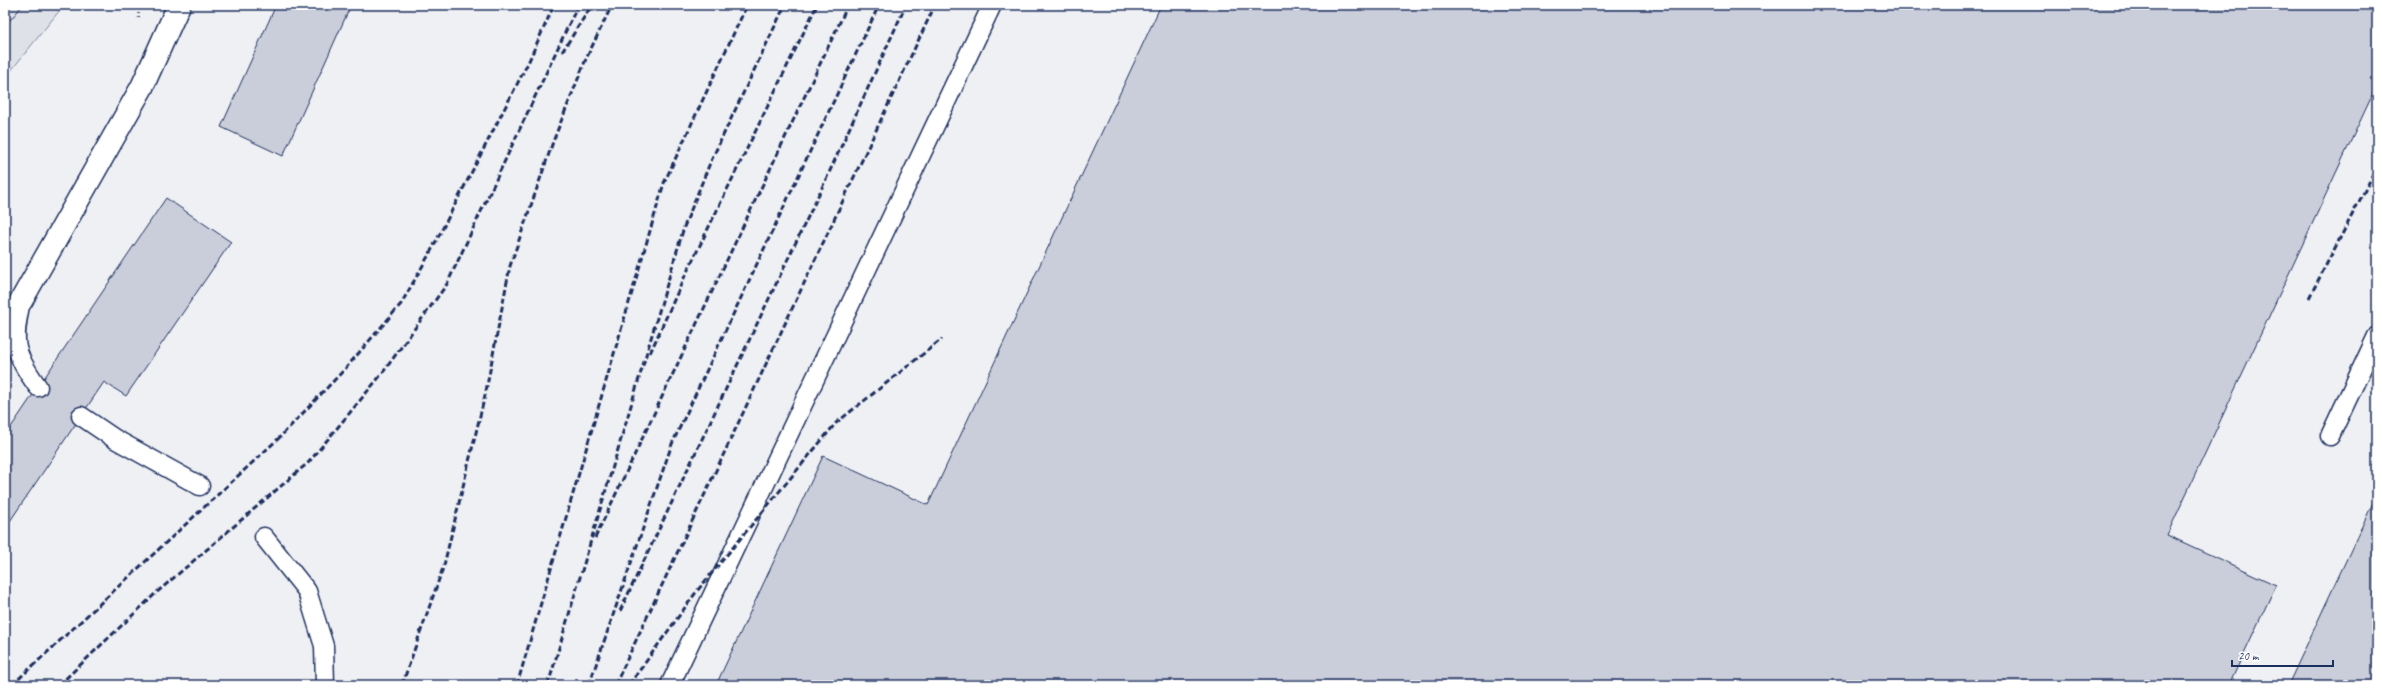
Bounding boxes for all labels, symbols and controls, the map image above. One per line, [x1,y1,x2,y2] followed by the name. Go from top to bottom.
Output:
[2232,642,2333,668] scale bar
[2238,648,2260,664] text: 20 m

